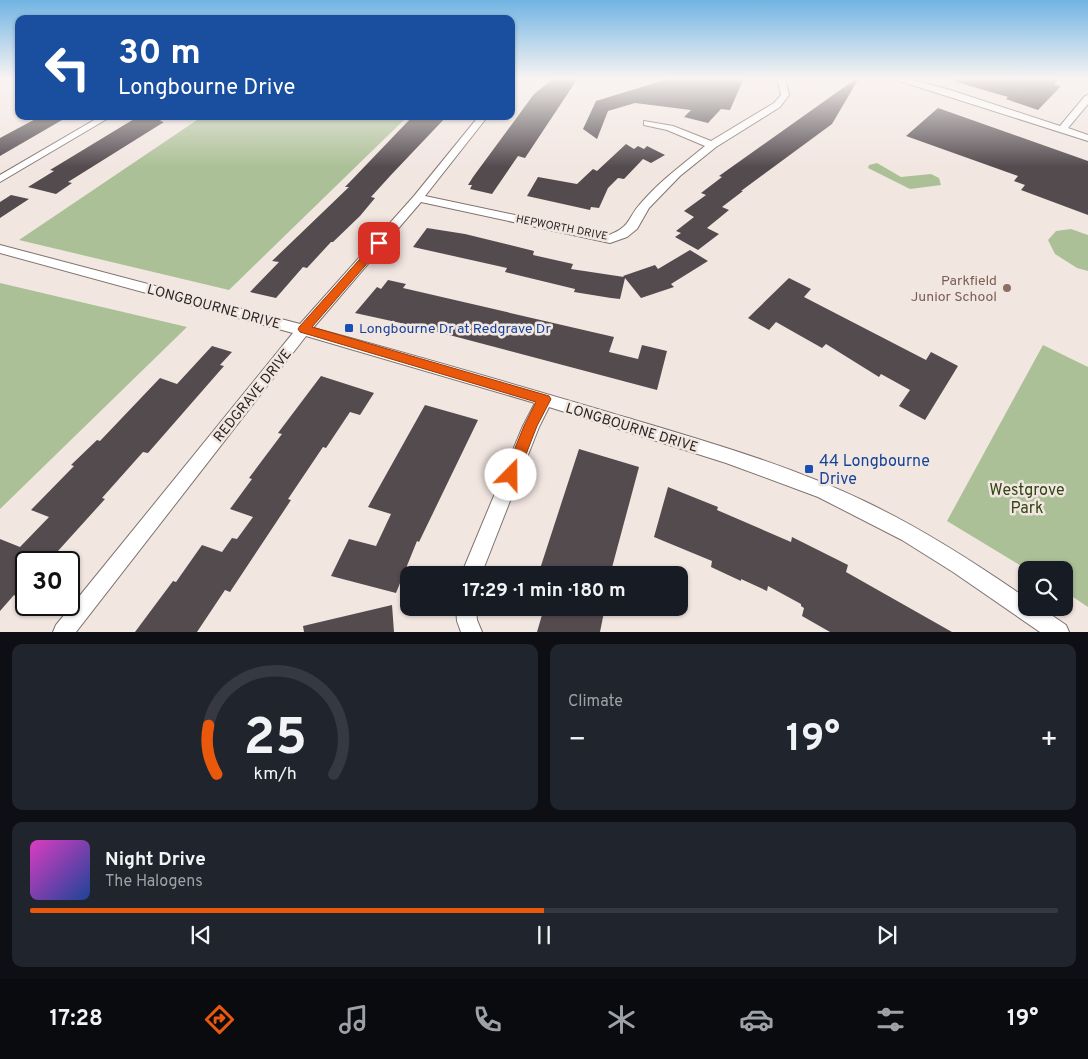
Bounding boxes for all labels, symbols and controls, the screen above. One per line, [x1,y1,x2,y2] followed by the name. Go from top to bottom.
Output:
[118,32,201,76] text: 30 m
[35,35,100,100] icon: left
[118,75,295,102] text: Longbourne Drive
[515,212,609,244] street label: HEPWORTH DRIVE
[358,222,400,264] pin
[365,229,393,257] icon: arrive
[911,273,997,306] place label: Parkfield Junior School
[145,281,282,333] street label: LONGBOURNE DRIVE
[1001,282,1013,294] marker: Parkfield Junior School
[359,321,551,338] place label: Longbourne Dr at Redgrave Dr
[343,322,355,334] marker: Longbourne Dr at Redgrave Dr
[211,346,296,446] street label: REDGRAVE DRIVE
[563,400,700,457] street label: LONGBOURNE DRIVE
[484,448,536,500] position arrow
[819,452,930,490] place label: 44 Longbourne Drive
[803,463,815,475] marker: 44 Longbourne Drive
[989,481,1065,519] park label: Westgrove Park
[15,551,80,616] speed limit sign: 30
[1018,561,1073,616] map controls
[1018,561,1073,616] button: search
[462,579,626,603] text: 17:29 · 1 min · 180 m
[568,692,623,712] text: Climate
[243,707,307,773] text: 25
[786,716,840,765] text: 19°
[568,723,586,759] text: −
[1040,723,1058,759] text: +
[253,763,297,786] text: km/h
[105,848,206,872] text: Night Drive
[105,872,203,892] text: The Halogens
[187,921,215,949] icon: previous
[530,921,558,949] icon: pause
[873,921,901,949] icon: next
[202,1002,237,1037] icon: directions
[336,1002,371,1037] icon: music
[470,1002,505,1037] icon: phone
[604,1002,639,1037] icon: climate
[739,1002,774,1037] icon: car
[873,1002,908,1037] icon: filters
[50,1006,103,1033] text: 17:28
[1007,1006,1038,1033] text: 19°

